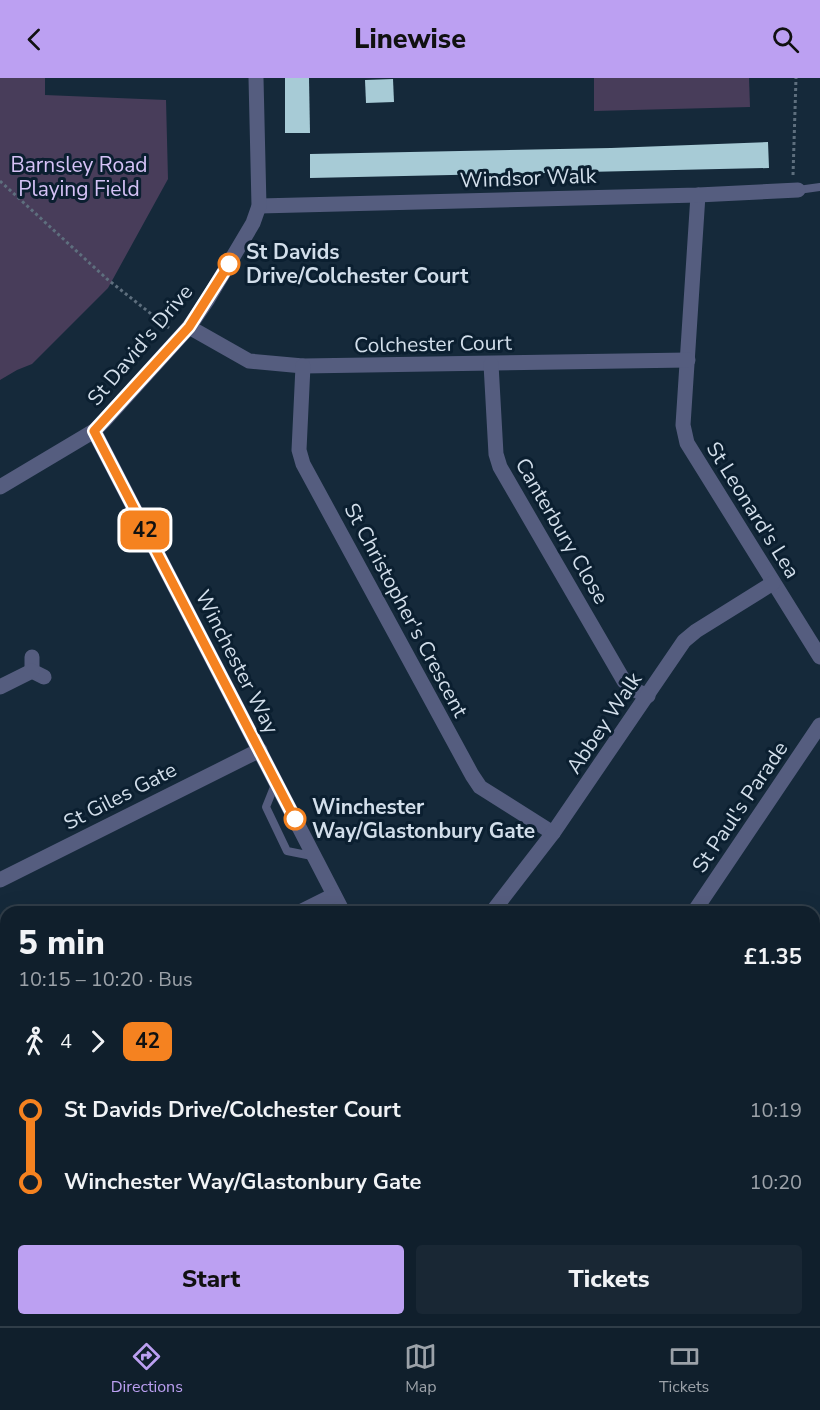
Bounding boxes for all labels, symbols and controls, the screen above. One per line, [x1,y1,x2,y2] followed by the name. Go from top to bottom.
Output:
[354,21,466,58] text: Linewise
[18,23,51,56] icon: back
[769,23,802,56] icon: search
[10,151,148,203] park label: Barnsley Road Playing Field
[459,162,597,194] street label: Windsor Walk
[246,238,469,290] place label: St Davids Drive/Colchester Court
[218,253,240,275] marker: St Davids Drive/Colchester Court
[81,279,199,411] street label: St David's Drive
[354,329,513,359] street label: Colchester Court
[700,436,806,584] street label: St Leonard's Lea
[509,453,615,609] street label: Canterbury Close
[338,498,475,723] street label: St Christopher's Crescent
[118,510,172,550] line badge: 42
[132,516,158,544] text: 42
[189,585,285,739] street label: Winchester Way
[560,666,649,779] street label: Abbey Walk
[686,736,794,878] street label: St Paul's Parade
[59,756,181,836] street label: St Giles Gate
[312,793,535,845] place label: Winchester Way/Glastonbury Gate
[284,808,306,830] marker: Winchester Way/Glastonbury Gate
[18,921,105,966] text: 5 min
[744,942,802,972] text: £1.35
[18,966,193,993] text: 10:15 – 10:20 · Bus
[18,1025,51,1058] icon: walk
[81,1025,114,1058] icon: forward
[135,1027,160,1055] text: 42
[60,1028,72,1055] text: 4
[64,1095,401,1125] text: St Davids Drive/Colchester Court
[749,1097,802,1124] text: 10:19
[64,1167,421,1197] text: Winchester Way/Glastonbury Gate
[749,1169,802,1196] text: 10:20
[18,1245,404,1314] button: Start
[416,1245,802,1314] button: Tickets
[111,1340,183,1398] tab: Directions
[404,1340,437,1398] tab: Map
[659,1340,709,1398] tab: Tickets

